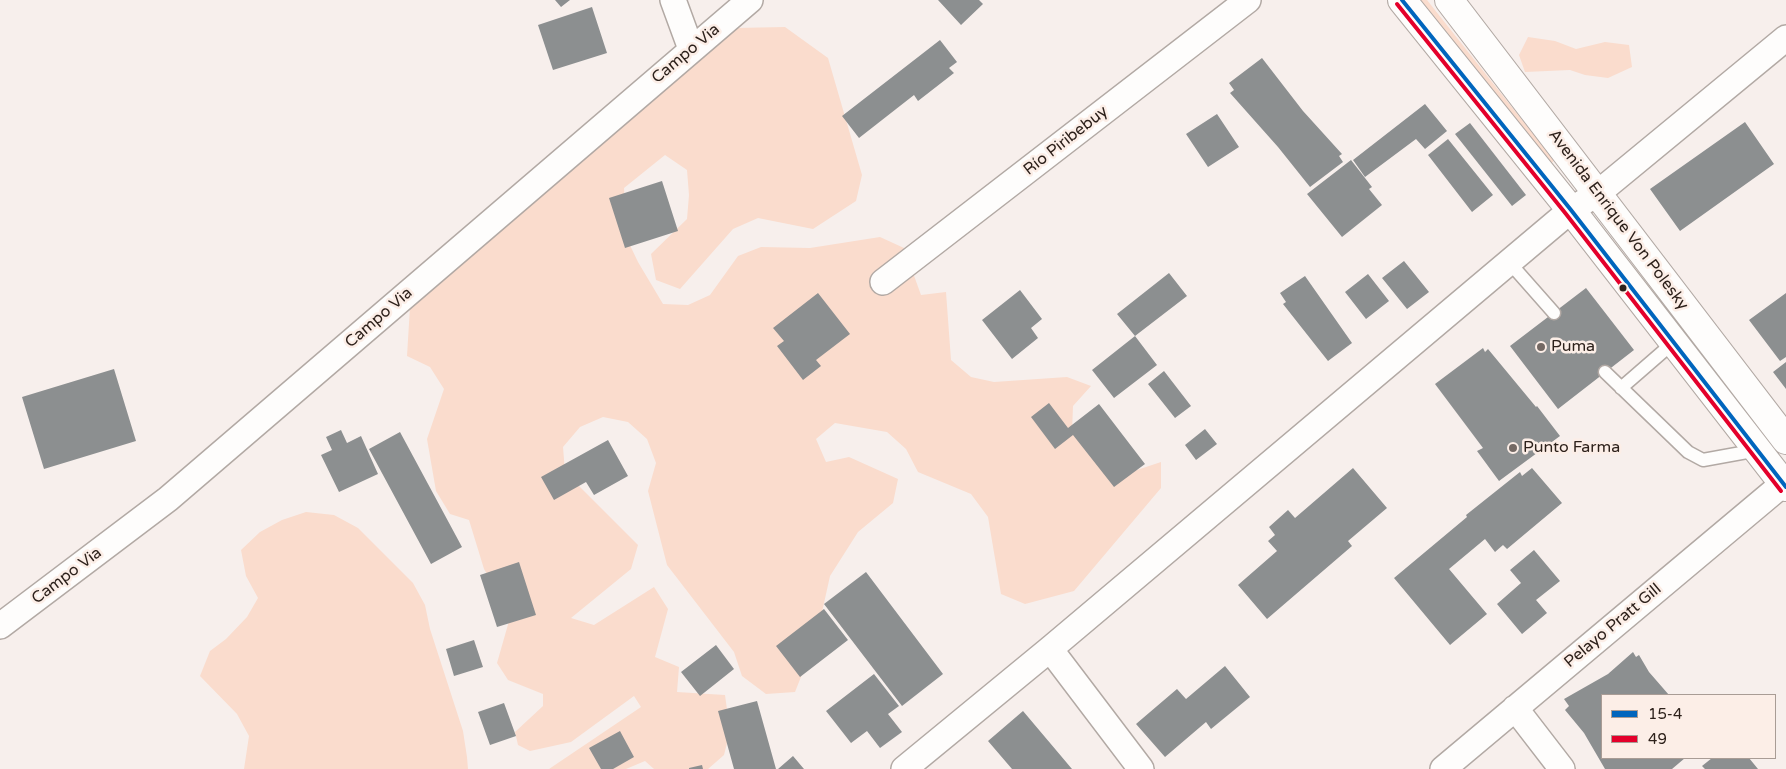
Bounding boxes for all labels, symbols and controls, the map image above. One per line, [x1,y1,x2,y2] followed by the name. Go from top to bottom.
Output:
[648,20,724,88] street label: Campo Via
[1020,102,1112,180] street label: Río Piribebuy
[1544,126,1692,314] street label: Avenida Enrique Von Polesky
[1618,283,1628,293] unlabelled marker
[341,284,417,352] street label: Campo Via
[1551,337,1595,357] place label: Puma
[1535,341,1547,353] marker: Puma
[1523,438,1620,458] place label: Punto Farma
[1507,442,1519,454] marker: Punto Farma
[28,543,106,609] street label: Campo Via
[1561,580,1665,672] street label: Pelayo Pratt Gill
[1601,694,1776,759] legend
[1648,705,1683,723] text: 15-4
[1648,730,1667,748] text: 49

